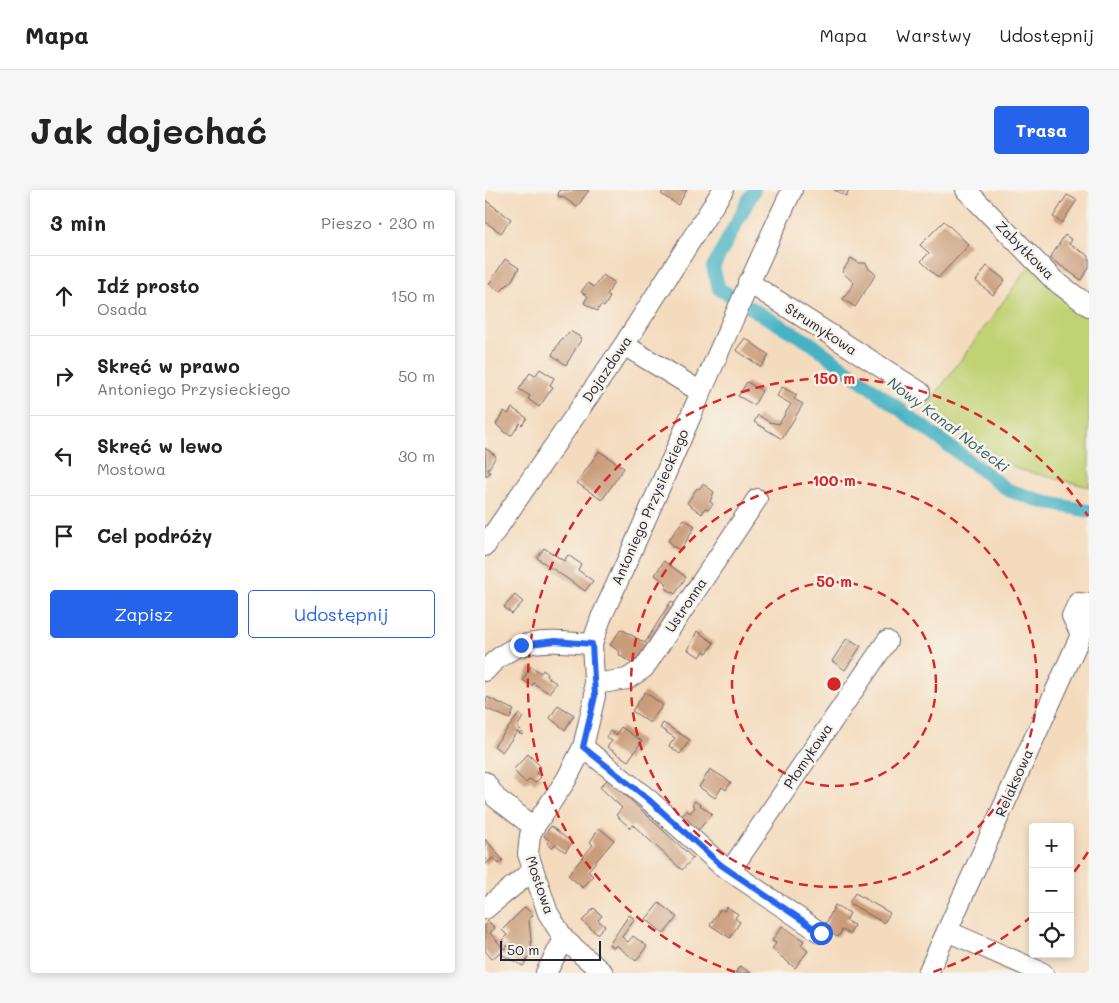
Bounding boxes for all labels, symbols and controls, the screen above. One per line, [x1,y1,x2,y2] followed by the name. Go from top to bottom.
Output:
[25,19,89,50] text: Mapa
[819,23,867,47] text: Mapa
[895,23,971,47] text: Warstwy
[999,23,1094,47] text: Udostępnij
[994,106,1089,154] button: Trasa
[30,107,267,153] text: Jak dojechać
[50,209,106,236] text: 3 min
[321,212,435,233] text: Pieszo · 230 m
[992,216,1059,283] street label: Zabytkowa
[97,273,199,298] text: Idź prosto
[50,282,78,310] icon: ahead
[391,285,435,306] text: 150 m
[97,298,148,319] text: Osada
[781,298,861,359] street label: Strumykowa
[577,332,636,405] street label: Dojazdowa
[97,353,240,378] text: Skręć w prawo
[50,362,78,390] icon: right
[398,365,435,386] text: 50 m
[813,368,855,388] text: 150 m
[884,372,1014,477] water label: Nowy Kanał Notecki
[97,378,290,399] text: Antoniego Przysieckiego
[606,426,693,588] street label: Antoniego Przysieckiego
[97,433,223,458] text: Skręć w lewo
[50,442,78,470] icon: left
[398,445,435,466] text: 30 m
[97,458,166,479] text: Mostowa
[812,470,856,490] text: 100 m
[50,522,78,550] icon: arrive
[97,523,212,548] text: Cel podróży
[816,571,852,591] text: 50 m
[660,574,711,636] street label: Ustronna
[50,590,238,638] button: Zapisz
[248,590,435,638] button: Udostępnij
[510,634,533,657] route end
[825,675,843,693] centre of rings
[779,719,836,792] street label: Płomykowa
[990,746,1037,820] street label: Relaksowa
[1029,823,1074,958] map controls
[1029,823,1074,868] button: +
[522,853,559,916] street label: Mostowa
[1029,868,1074,913] button: −
[1029,913,1074,958] button: locate
[810,922,833,945] route start
[500,938,601,961] scale bar
[507,940,539,959] text: 50 m

